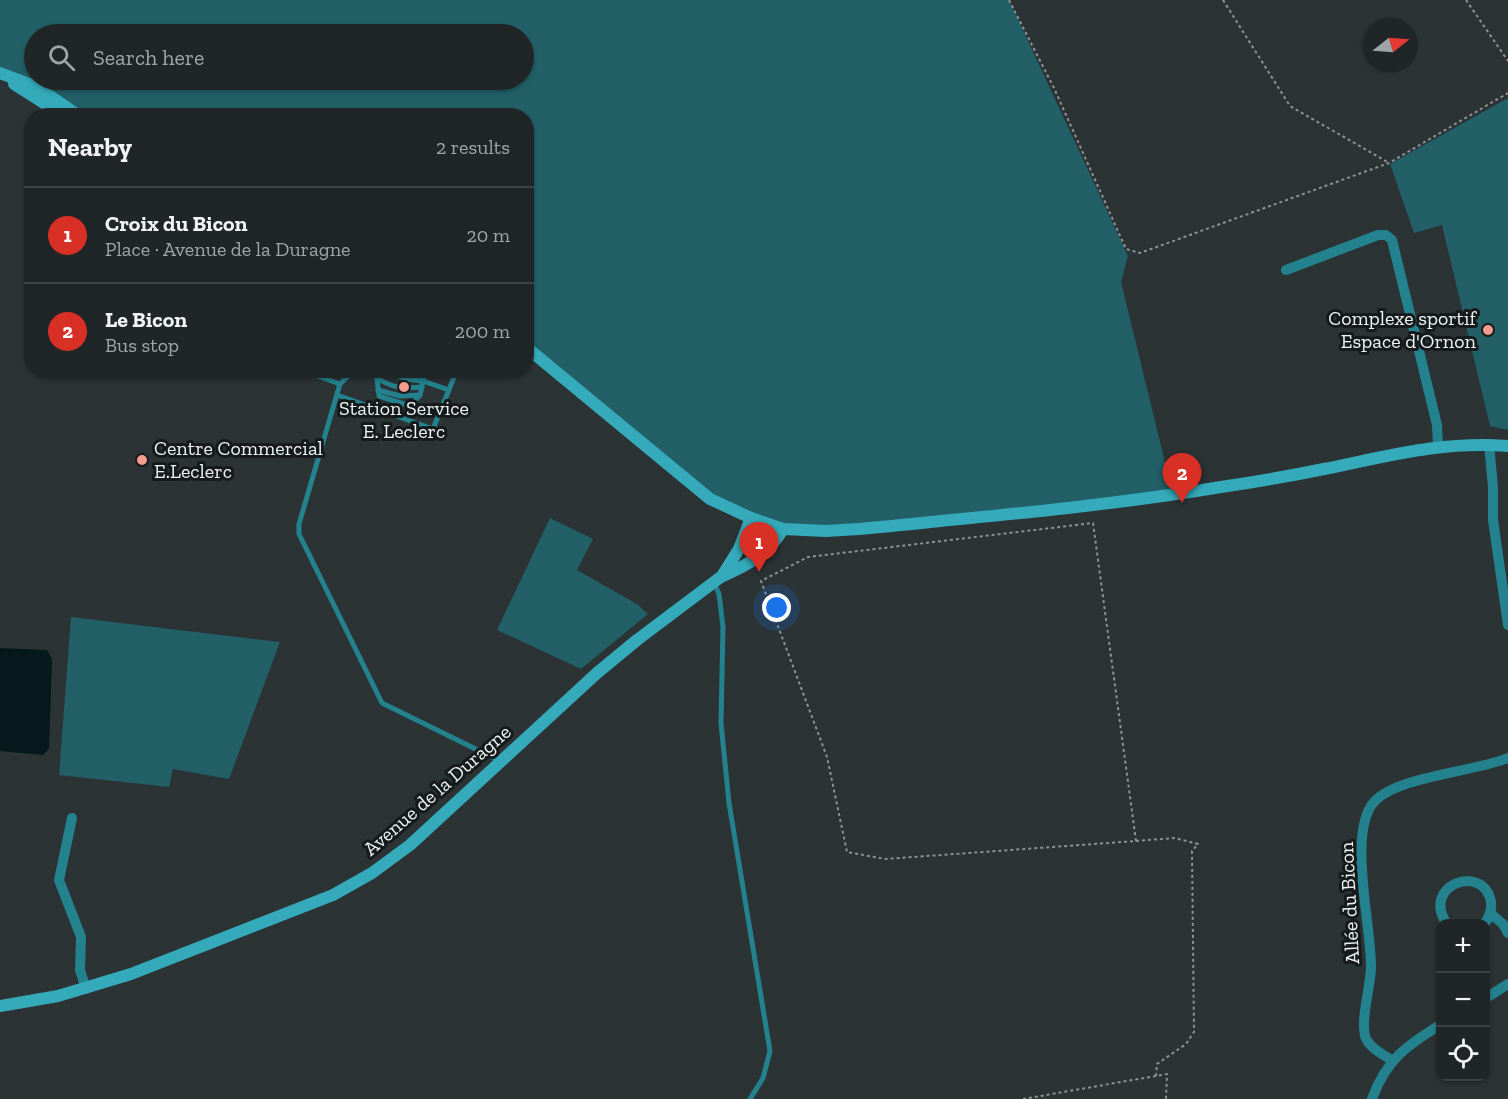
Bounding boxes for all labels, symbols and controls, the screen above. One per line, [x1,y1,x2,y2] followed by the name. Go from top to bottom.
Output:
[1364,18,1418,72] north arrow
[24,24,534,90] search box
[45,41,78,74] icon: search
[93,44,204,71] text: Search here
[48,131,132,163] text: Nearby
[436,135,510,159] text: 2 results
[105,210,248,237] text: Croix du Bicon
[63,223,72,247] text: 1
[466,223,510,247] text: 20 m
[105,237,351,261] text: Place · Avenue de la Duragne
[105,306,187,333] text: Le Bicon
[1328,306,1478,353] place label: Complexe sportif Espace d'Ornon
[62,319,73,343] text: 2
[455,319,510,343] text: 200 m
[1481,323,1495,337] marker: Complexe sportif Espace d'Ornon
[105,333,179,357] text: Bus stop
[397,380,411,394] marker: Station Service E. Leclerc
[339,396,469,443] place label: Station Service E. Leclerc
[154,436,323,483] place label: Centre Commercial E.Leclerc
[135,453,149,467] marker: Centre Commercial E.Leclerc
[1162,454,1202,503] pin: 2
[740,522,778,572] pin: 1
[762,593,791,622] your location
[358,719,516,861] street label: Avenue de la Duragne
[1334,841,1364,965] street label: Allée du Bicon
[1436,919,1490,1081] map controls
[1436,919,1490,973] button: +
[1436,973,1490,1027] button: −
[1436,1027,1490,1081] button: locate

